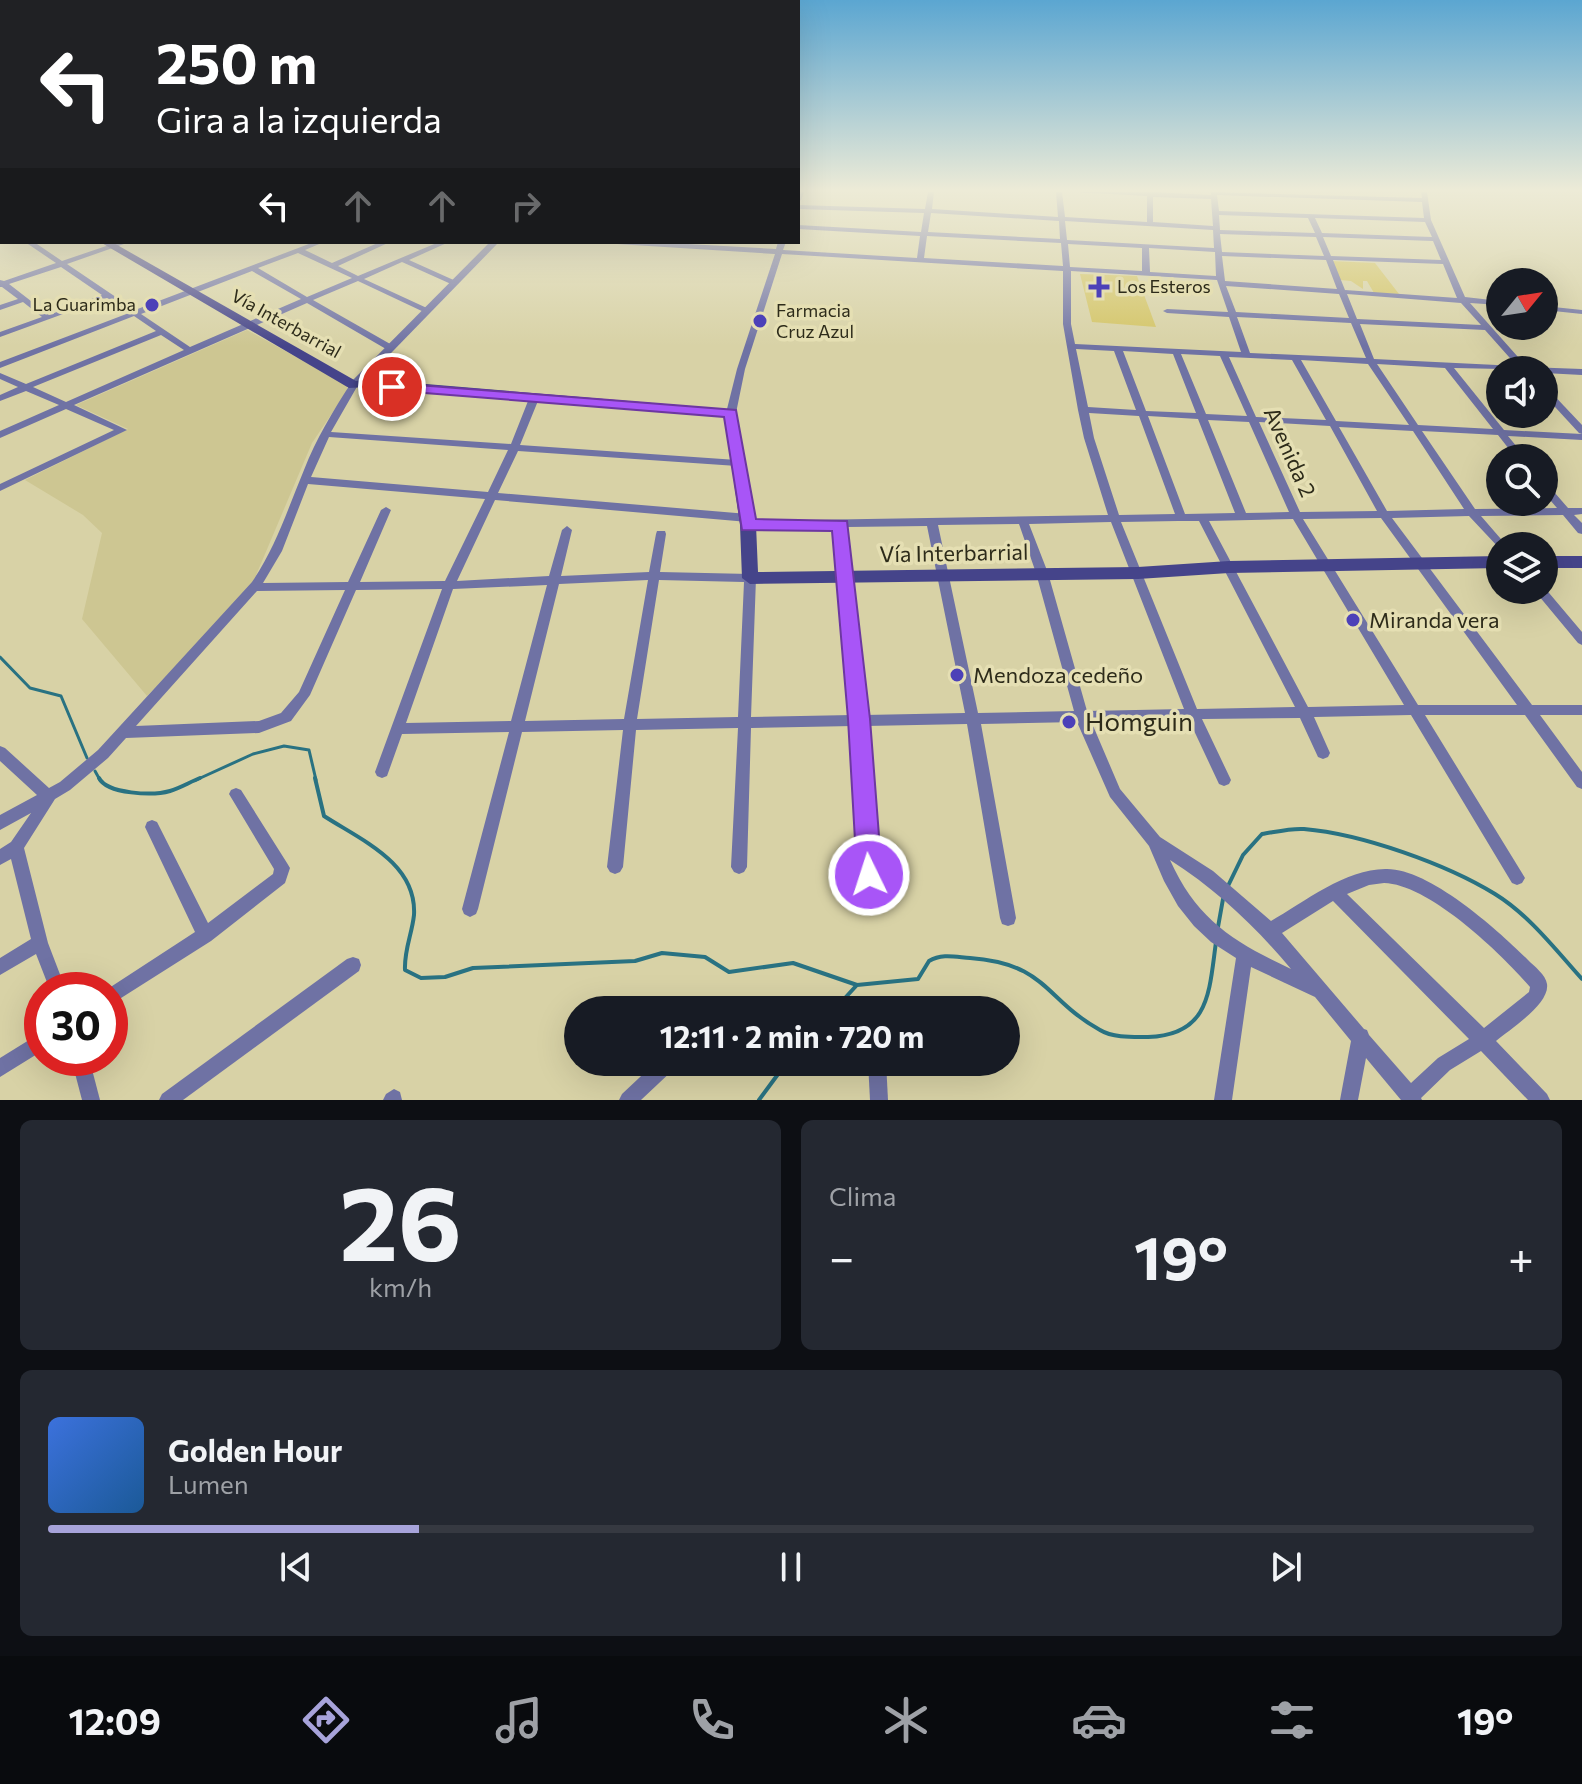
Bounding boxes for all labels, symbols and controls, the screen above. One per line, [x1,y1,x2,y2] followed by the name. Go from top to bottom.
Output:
[156,27,317,96] text: 250 m
[24,32,128,136] icon: left
[156,96,442,140] text: Gira a la izquierda
[252,184,296,228] icon: left
[336,184,380,228] icon: ahead
[420,184,464,228] icon: ahead
[504,184,548,228] icon: right
[1486,268,1558,340] north arrow
[1486,268,1558,604] map controls
[1117,275,1211,297] place label: Los Esteros
[1088,276,1110,298] marker: Los Esteros
[228,284,345,362] street label: Vía Interbarrial
[33,293,136,315] place label: La Guarimba
[143,296,161,314] marker: La Guarimba
[776,299,854,342] place label: Farmacia Cruz Azul
[751,312,769,330] marker: Farmacia Cruz Azul
[358,353,426,421] pin
[1486,356,1558,428] button: sound
[370,365,414,409] icon: arrive
[1259,403,1322,501] street label: Avenida 2
[1486,444,1558,516] button: search
[1486,532,1558,604] button: layers
[879,538,1029,567] street label: Vía Interbarrial
[1369,606,1499,633] place label: Miranda vera
[1344,611,1362,629] marker: Miranda vera
[973,661,1143,688] place label: Mendoza cedeño
[948,666,966,684] marker: Mendoza cedeño
[1085,705,1193,736] place label: Homguin
[1060,713,1078,731] marker: Homguin
[827,833,911,917] position arrow
[24,972,128,1076] speed limit sign: 30
[660,1017,924,1054] text: 12:11 · 2 min · 720 m
[339,1155,462,1282] text: 26
[829,1180,896,1211] text: Clima
[1134,1219,1228,1292] text: 19°
[829,1229,854,1283] text: −
[1508,1229,1534,1283] text: +
[369,1271,432,1302] text: km/h
[168,1431,342,1468] text: Golden Hour
[168,1468,249,1499] text: Lumen
[274,1545,318,1589] icon: previous
[769,1545,813,1589] icon: pause
[1264,1545,1308,1589] icon: next
[298,1692,354,1748] icon: directions
[491,1692,547,1748] icon: music
[684,1692,740,1748] icon: phone
[878,1692,934,1748] icon: climate
[1071,1692,1127,1748] icon: car
[1264,1692,1320,1748] icon: filters
[69,1698,161,1742] text: 12:09
[1457,1698,1513,1742] text: 19°

